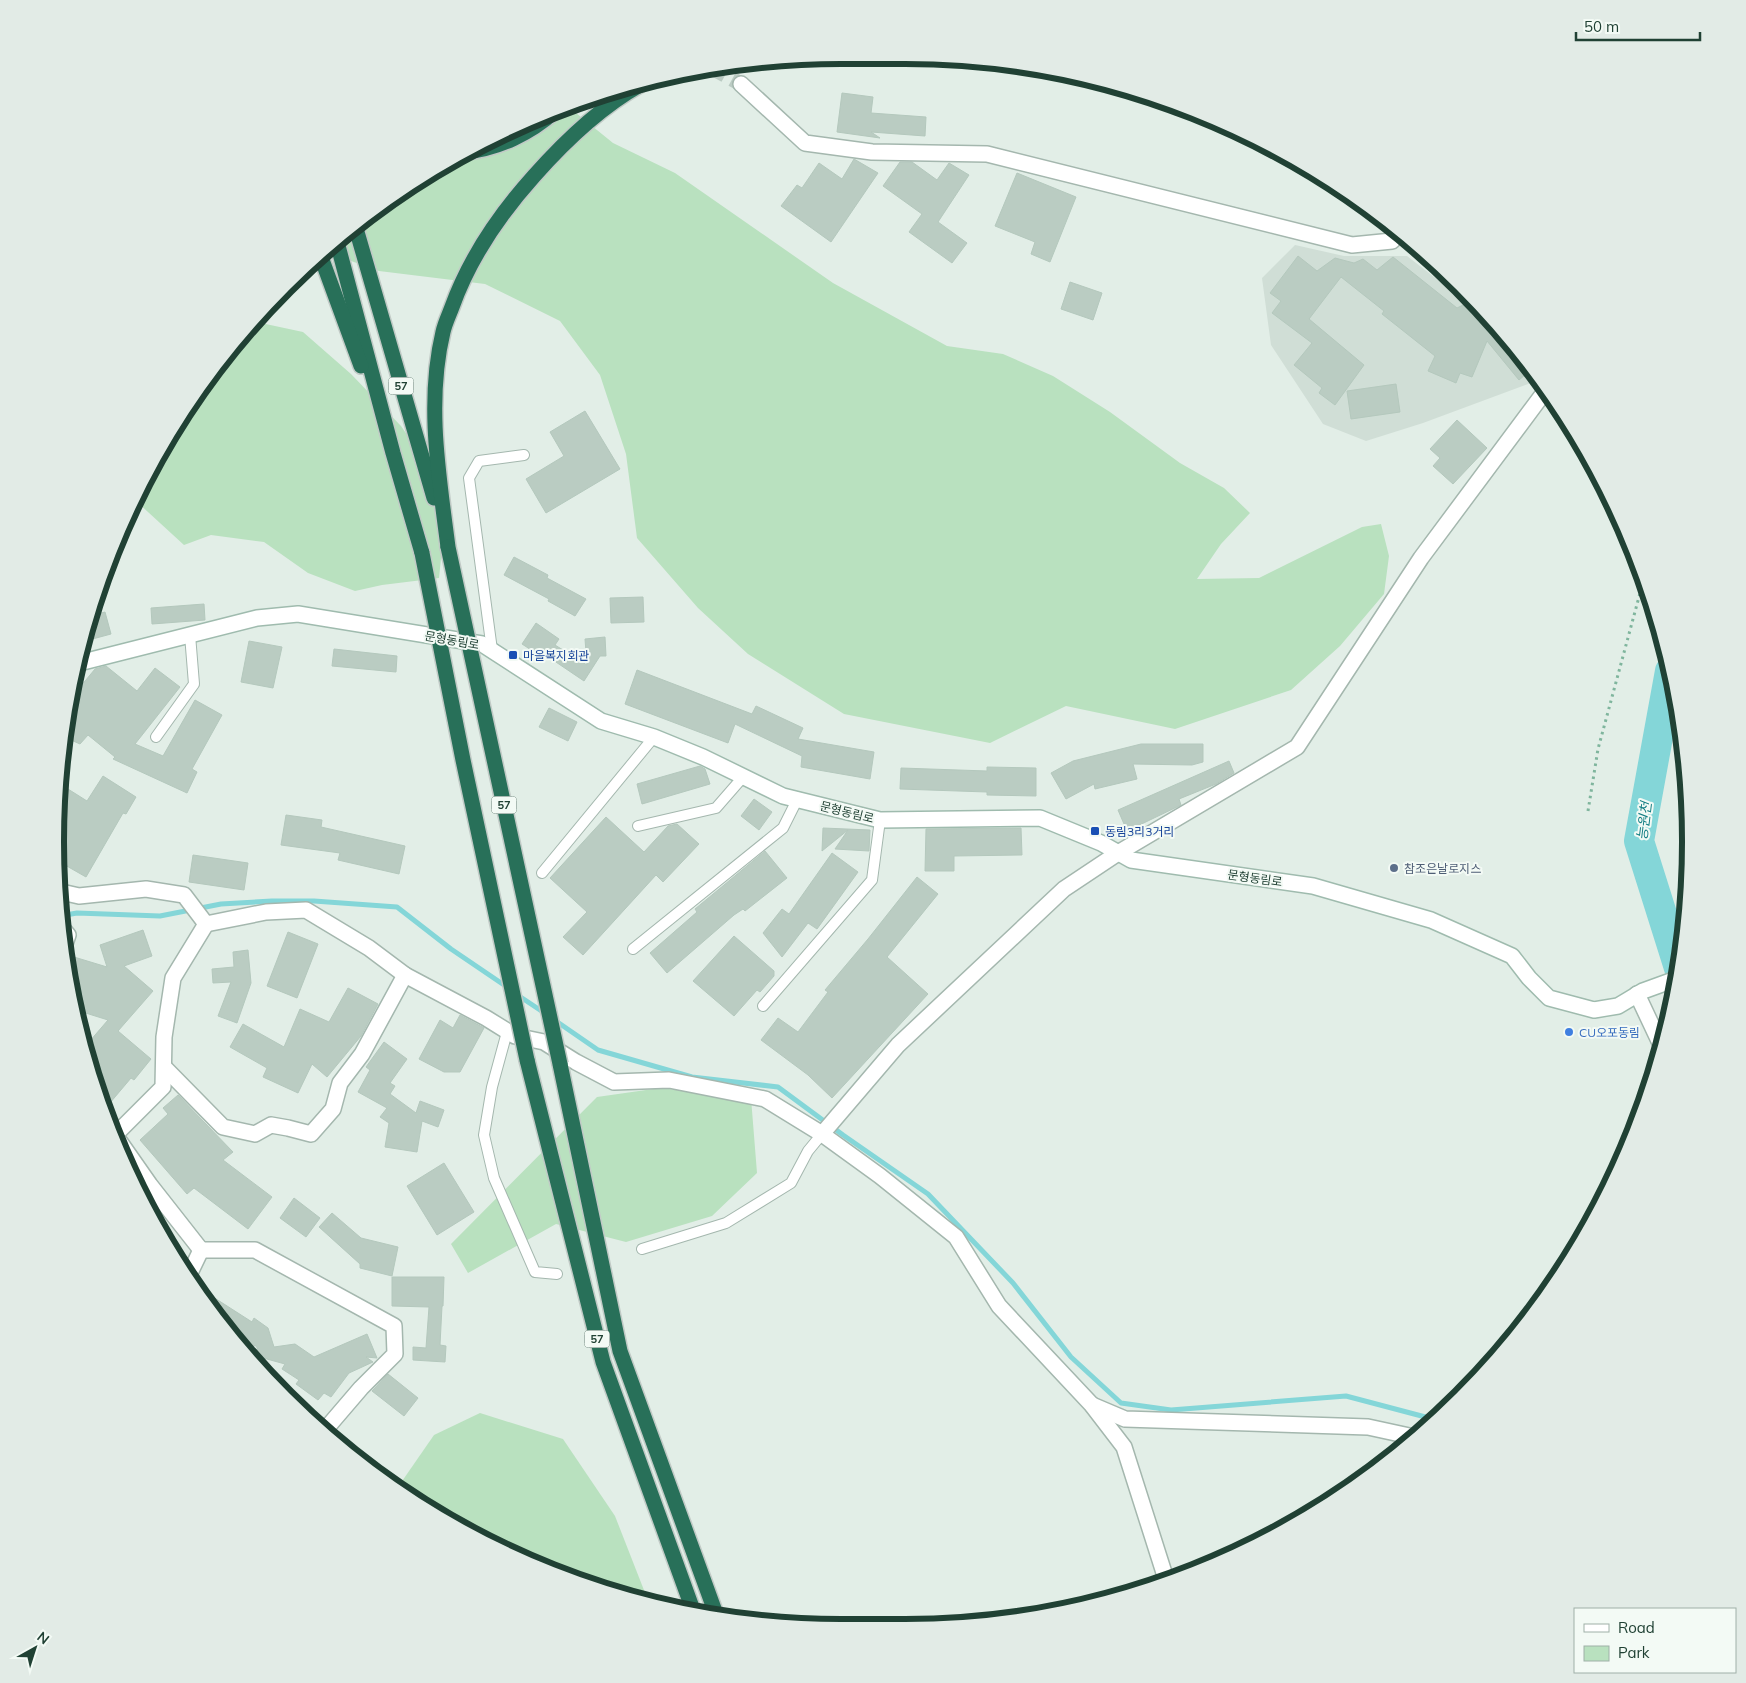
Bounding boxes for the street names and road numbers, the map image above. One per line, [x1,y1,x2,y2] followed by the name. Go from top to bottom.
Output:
[388,378,414,394] road number: 57
[424,628,480,652] street label: 문형동림로
[492,796,516,814] road number: 57
[818,798,876,826] street label: 문형동림로
[1227,867,1283,889] street label: 문형동림로
[584,1330,610,1348] road number: 57

